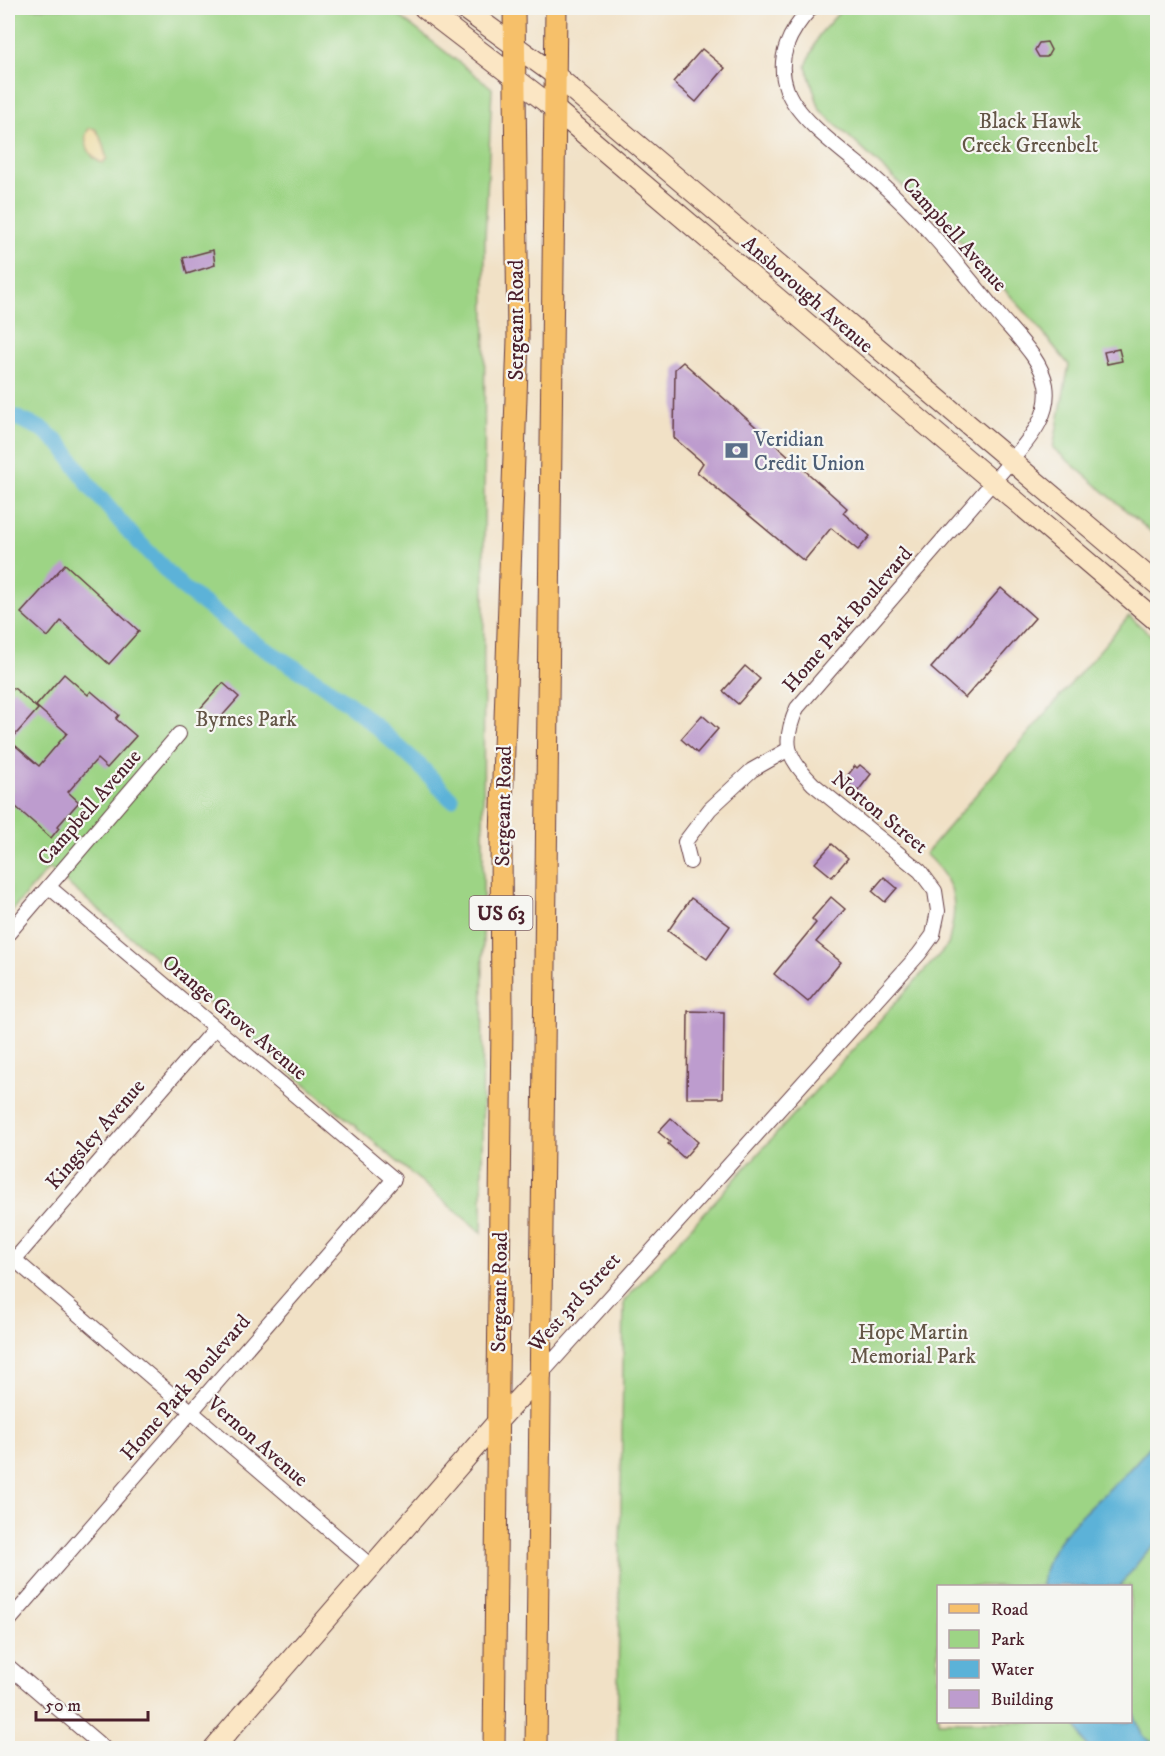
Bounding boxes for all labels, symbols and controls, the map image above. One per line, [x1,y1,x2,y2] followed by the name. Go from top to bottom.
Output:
[962,109,1098,159] park label: Black Hawk Creek Greenbelt
[896,172,1013,298] street label: Campbell Avenue
[736,231,879,359] street label: Ansborough Avenue
[504,259,530,380] street label: Sergeant Road
[753,427,865,477] place label: Veridian Credit Union
[723,438,749,464] bank icon: Veridian Credit Union
[777,541,919,698] street label: Home Park Boulevard
[195,707,297,733] park label: Byrnes Park
[32,744,147,871] street label: Campbell Avenue
[490,745,518,867] street label: Sergeant Road
[826,766,933,860] street label: Norton Street
[470,896,532,930] road number: US 63
[156,949,313,1086] street label: Orange Grove Avenue
[41,1074,151,1195] street label: Kingsley Avenue
[486,1231,514,1353] street label: Sergeant Road
[522,1247,627,1359] street label: West 3rd Street
[115,1309,257,1466] street label: Home Park Boulevard
[850,1320,976,1370] park label: Hope Martin Memorial Park
[201,1390,314,1493] street label: Vernon Avenue
[937,1585,1132,1723] legend
[991,1599,1028,1621] text: Road
[991,1629,1025,1651] text: Park
[990,1659,1034,1681] text: Water
[36,1684,148,1722] scale bar
[991,1689,1053,1711] text: Building
[45,1695,81,1717] text: 50 m

